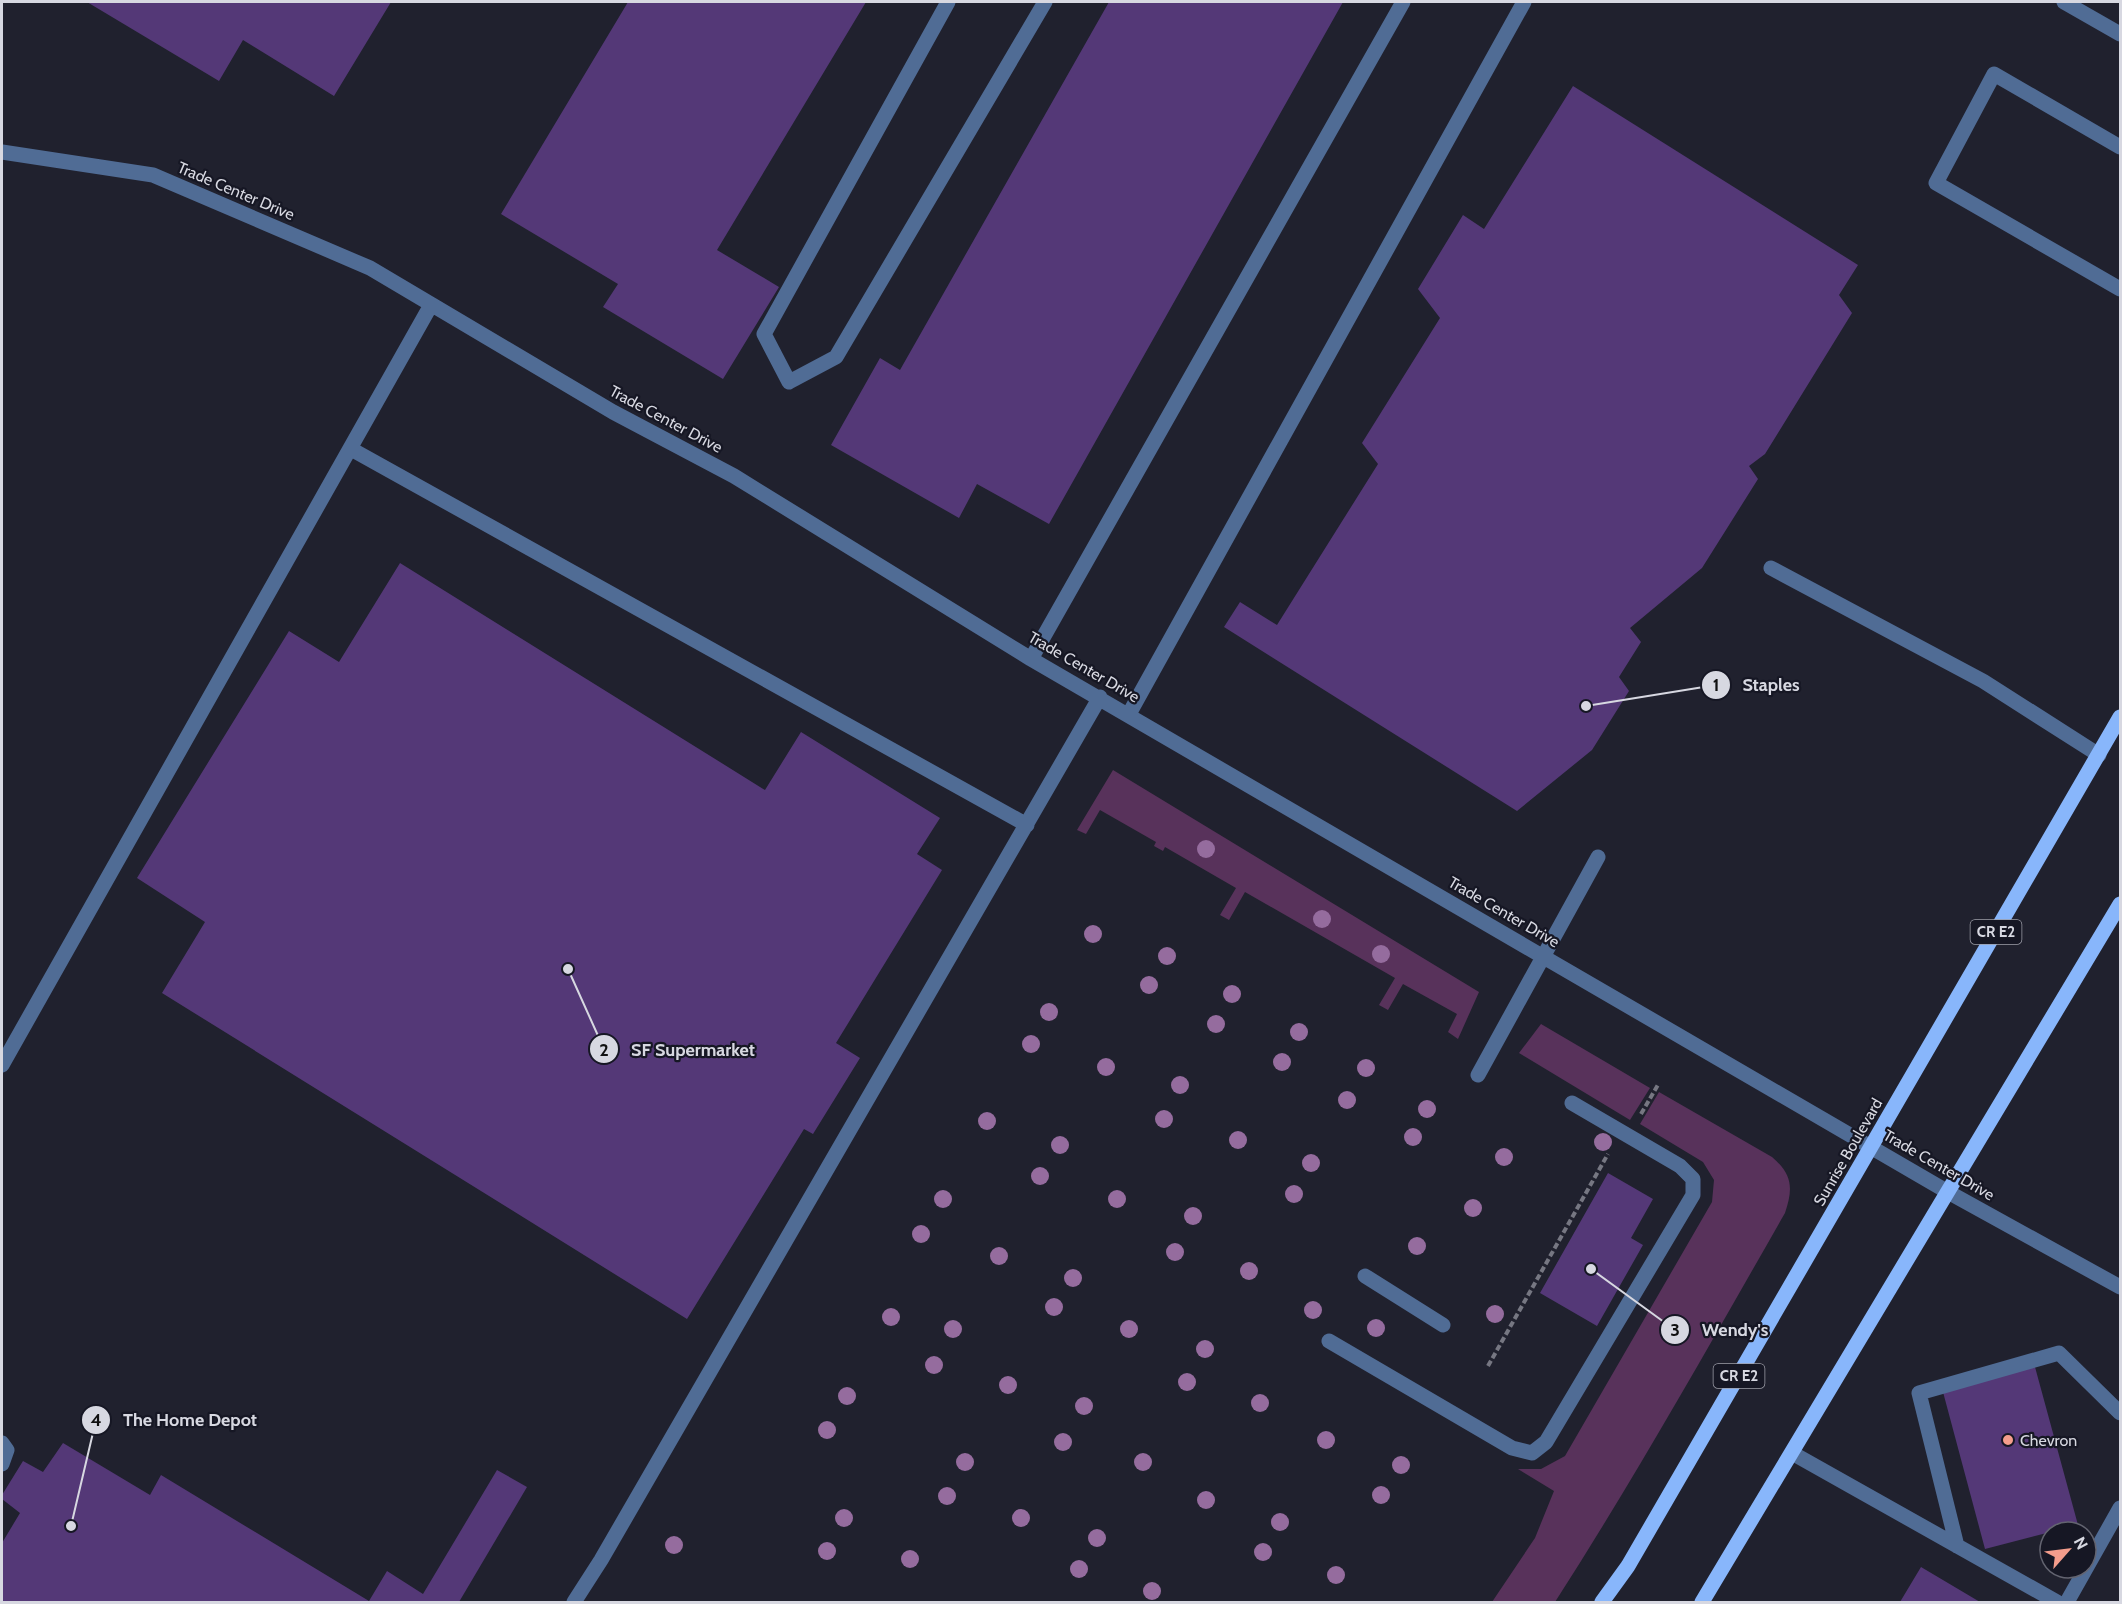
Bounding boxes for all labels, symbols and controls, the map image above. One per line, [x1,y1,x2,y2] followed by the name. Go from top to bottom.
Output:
[175,158,297,224] street label: Trade Center Drive
[606,381,726,457] street label: Trade Center Drive
[1025,627,1143,707] street label: Trade Center Drive
[1701,667,1812,703] callout: Staples
[1713,674,1719,696] text: 1
[1742,674,1800,696] text: Staples
[1445,872,1563,952] street label: Trade Center Drive
[1970,920,2022,944] road number: CR E2
[589,1031,767,1067] callout: SF Supermarket
[599,1039,609,1061] text: 2
[631,1039,755,1061] text: SF Supermarket
[1809,1095,1887,1209] street label: Sunrise Boulevard
[1880,1125,1998,1205] street label: Trade Center Drive
[1660,1312,1780,1348] callout: Wendy's
[1670,1319,1680,1341] text: 3
[1702,1319,1769,1341] text: Wendy's
[1714,1364,1764,1388] road number: CR E2
[81,1402,269,1438] callout: The Home Depot
[90,1409,102,1431] text: 4
[123,1409,257,1431] text: The Home Depot
[2020,1431,2077,1450] place label: Chevron
[2001,1433,2015,1447] marker: Chevron
[2038,1520,2098,1580] north arrow
[2070,1534,2092,1553] text: N

